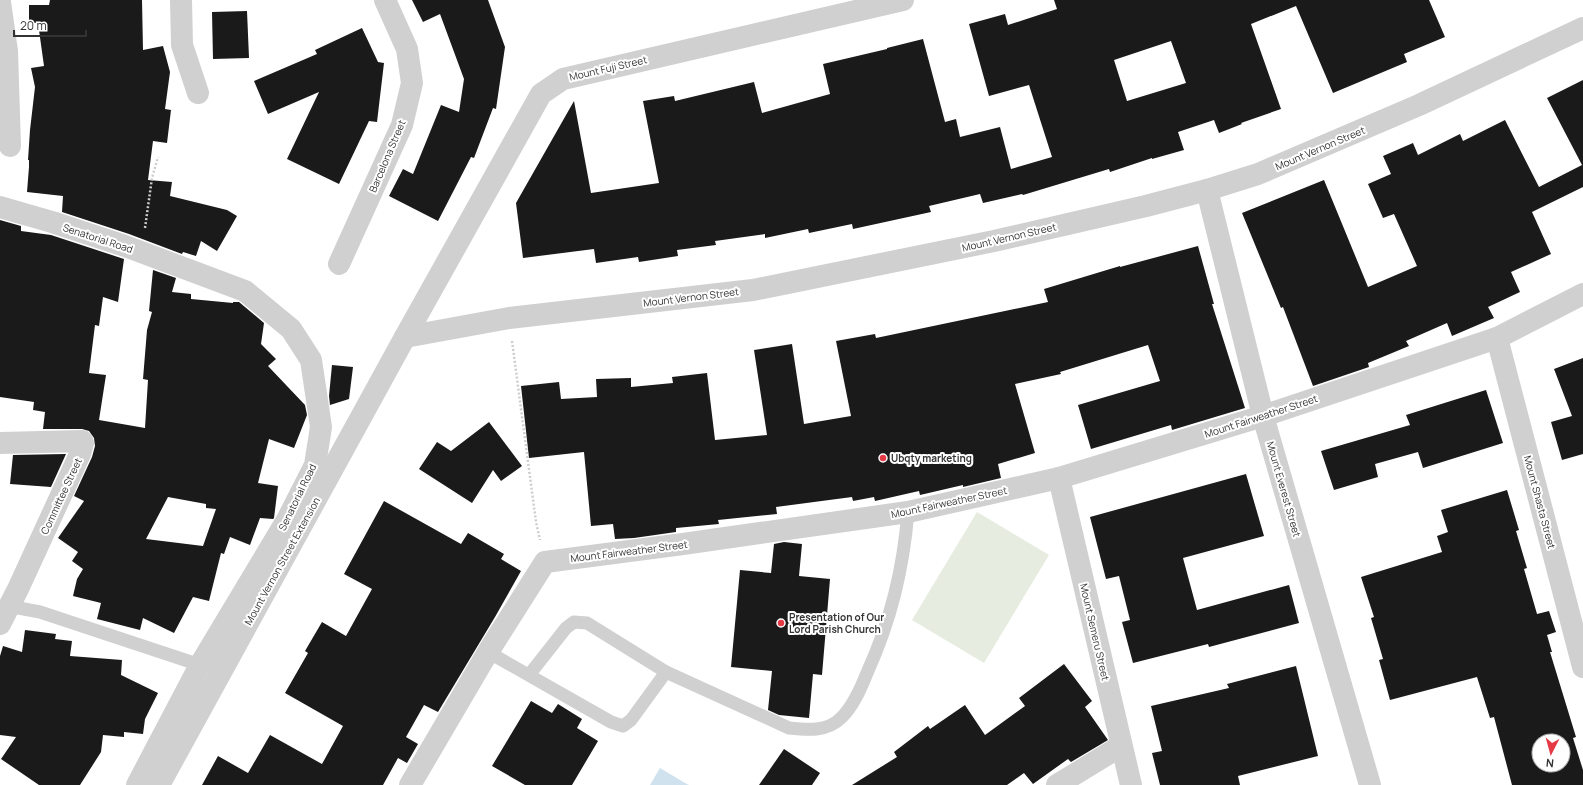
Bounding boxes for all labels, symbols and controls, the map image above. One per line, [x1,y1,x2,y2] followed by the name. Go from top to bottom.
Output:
[14,12,86,38] scale bar
[20,17,47,34] text: 20 m
[568,52,648,84] street label: Mount Fuji Street
[365,118,409,194] street label: Barcelona Street
[1273,123,1367,173] street label: Mount Vernon Street
[961,219,1057,255] street label: Mount Vernon Street
[61,220,135,256] street label: Senatorial Road
[642,284,740,310] street label: Mount Vernon Street
[1203,391,1319,441] street label: Mount Fairweather Street
[1264,440,1304,538] street label: Mount Everest Street
[891,451,972,465] place label: Ubqty marketing
[878,453,888,463] marker: Ubqty marketing
[1521,454,1559,550] street label: Mount Shasta Street
[37,456,85,536] street label: Committee Street
[275,461,319,533] street label: Senatorial Road
[890,483,1008,521] street label: Mount Fairweather Street
[241,495,323,627] street label: Mount Vernon Street Extension
[570,537,688,565] street label: Mount Fairweather Street
[1077,582,1113,682] street label: Mount Semeru Street
[789,610,884,636] place label: Presentation of Our Lord Parish Church
[776,618,786,628] marker: Presentation of Our Lord Parish Church
[1531,733,1571,773] north arrow
[1545,756,1555,771] text: N

